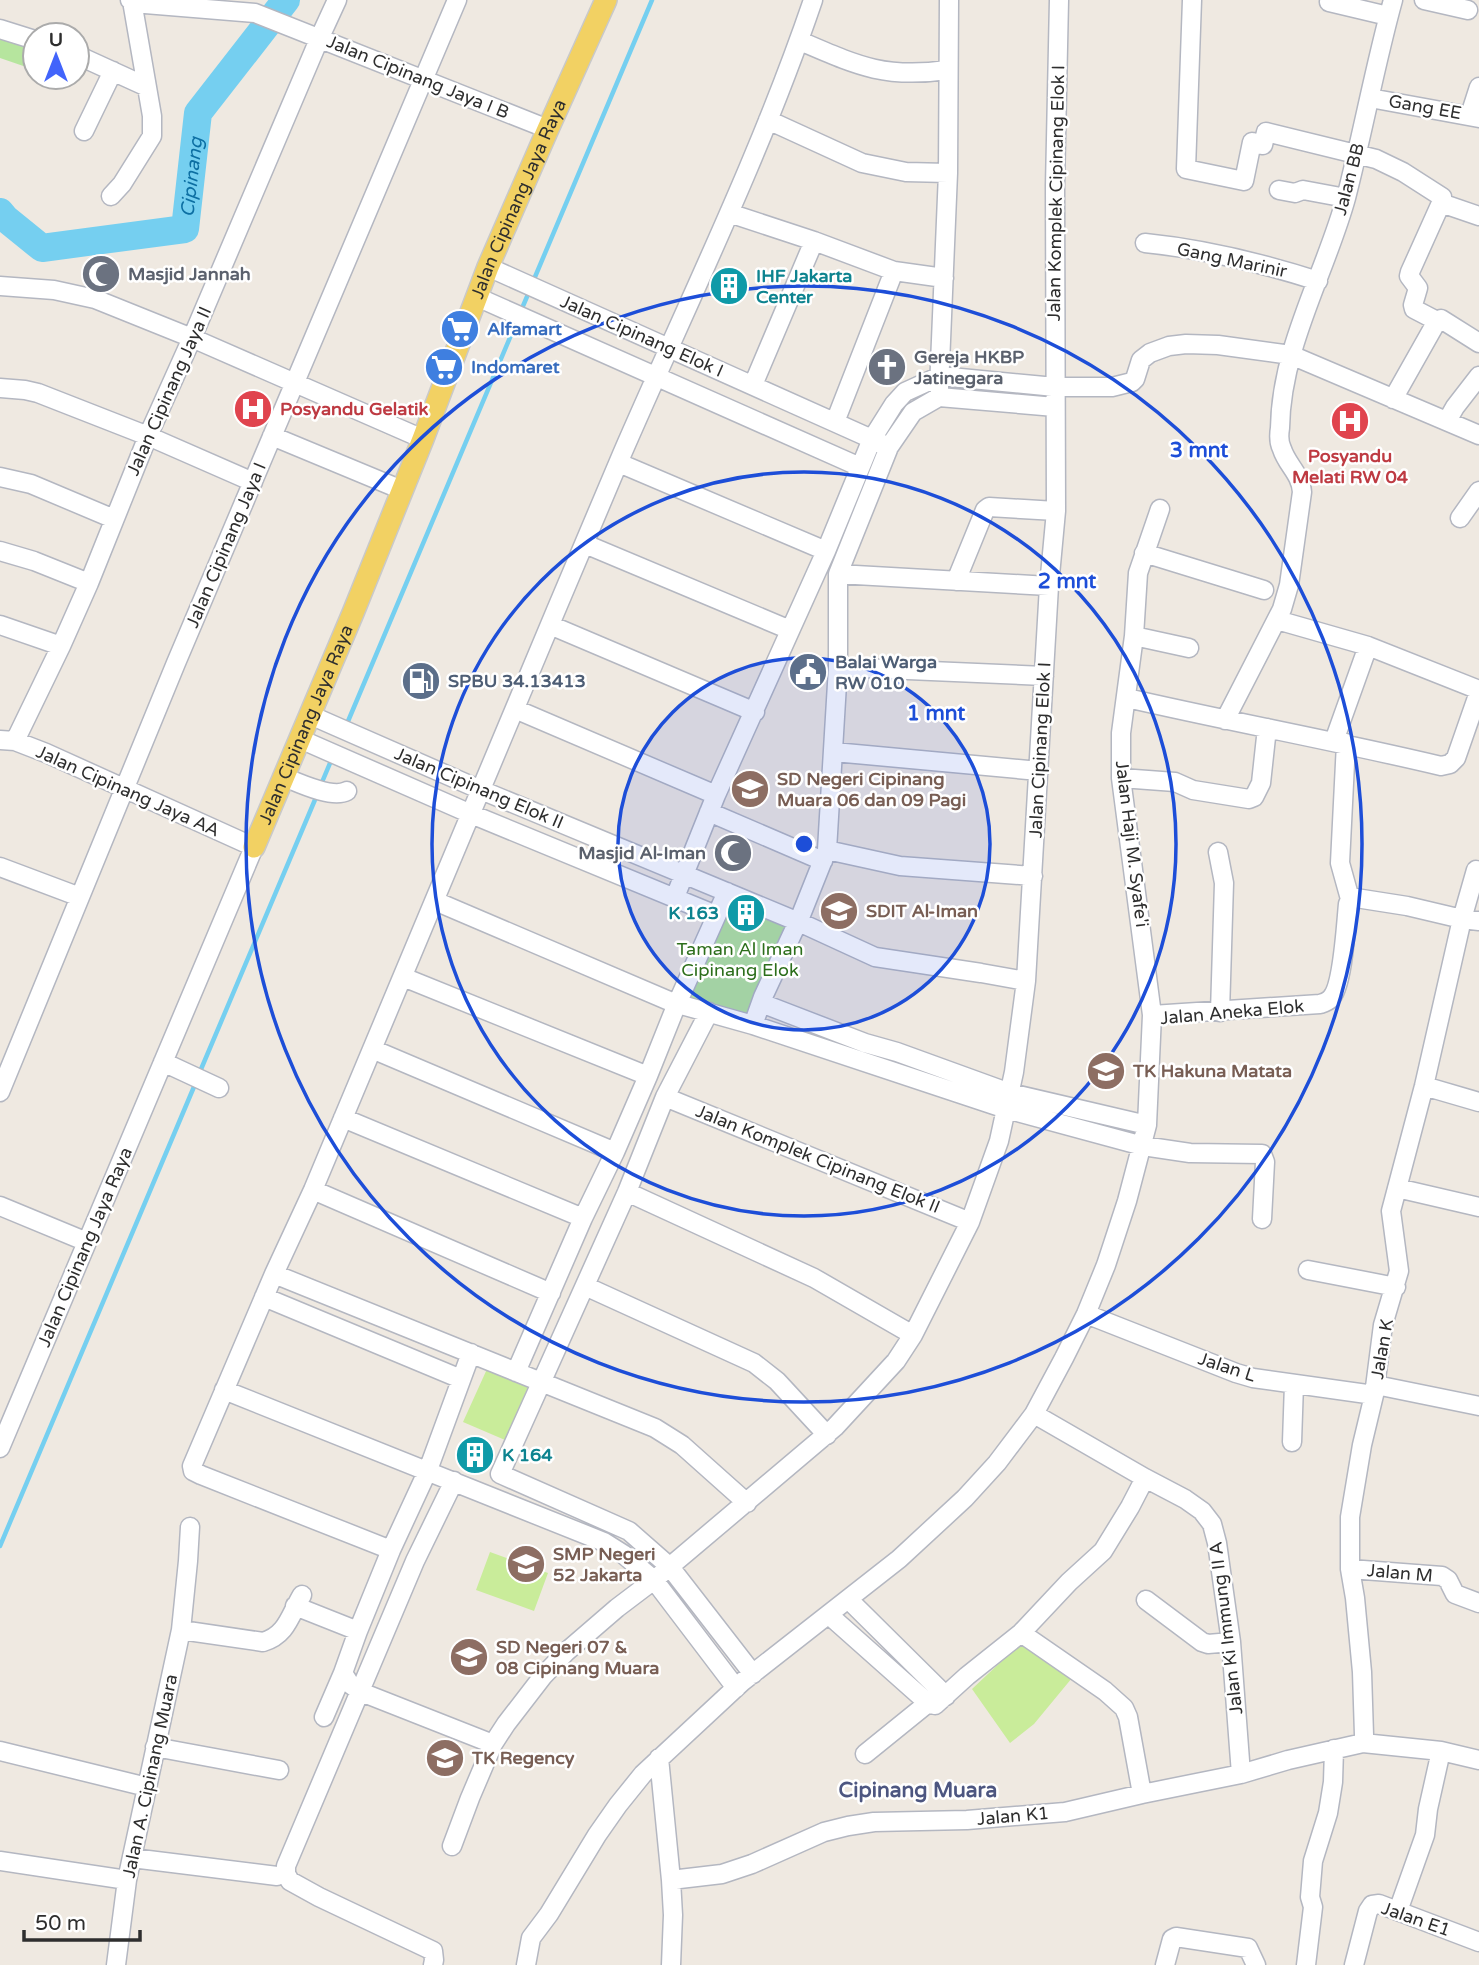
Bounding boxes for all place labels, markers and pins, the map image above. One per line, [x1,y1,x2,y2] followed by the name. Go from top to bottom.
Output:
[80,253,122,295] mosque icon: Masjid Jannah
[128,263,251,285] place label: Masjid Jannah
[708,265,750,307] building icon: IHF Jakarta Center
[756,265,852,308] place label: IHF Jakarta Center
[439,308,481,350] supermarket icon: Alfamart
[487,318,562,340] place label: Alfamart
[423,346,465,388] supermarket icon: Indomaret
[866,346,908,388] church icon: Gereja HKBP Jatinegara
[913,346,1024,389] place label: Gereja HKBP Jatinegara
[471,356,560,378] place label: Indomaret
[232,388,274,430] hospital icon: Posyandu Gelatik
[280,398,429,420] place label: Posyandu Gelatik
[1329,400,1371,442] hospital icon: Posyandu Melati RW 04
[1292,445,1409,488] place label: Posyandu Melati RW 04
[787,651,829,693] public building icon: Balai Warga RW 010
[835,651,937,694] place label: Balai Warga RW 010
[400,660,442,702] fuel station icon: SPBU 34.13413
[448,670,586,692] place label: SPBU 34.13413
[729,768,771,810] school or university icon: SD Negeri Cipinang Muara 06 dan 09 Pagi
[777,768,966,811] place label: SD Negeri Cipinang Muara 06 dan 09 Pagi
[712,832,754,874] mosque icon: Masjid Al-Iman
[792,832,816,856] centre of rings
[578,842,706,864] place label: Masjid Al-Iman
[818,890,860,932] school or university icon: SDIT Al-Iman
[725,892,767,934] building icon: K 163
[866,900,978,922] place label: SDIT Al-Iman
[668,902,719,924] place label: K 163
[1085,1050,1127,1092] school or university icon: TK Hakuna Matata
[1132,1060,1292,1082] place label: TK Hakuna Matata
[454,1434,496,1476] building icon: K 164
[502,1444,553,1466] place label: K 164
[505,1543,547,1585] school or university icon: SMP Negeri 52 Jakarta
[553,1543,656,1586] place label: SMP Negeri 52 Jakarta
[448,1636,490,1678] school or university icon: SD Negeri 07 & 08 Cipinang Muara
[496,1636,659,1679] place label: SD Negeri 07 & 08 Cipinang Muara
[424,1737,466,1779] school or university icon: TK Regency
[471,1747,575,1769] place label: TK Regency

